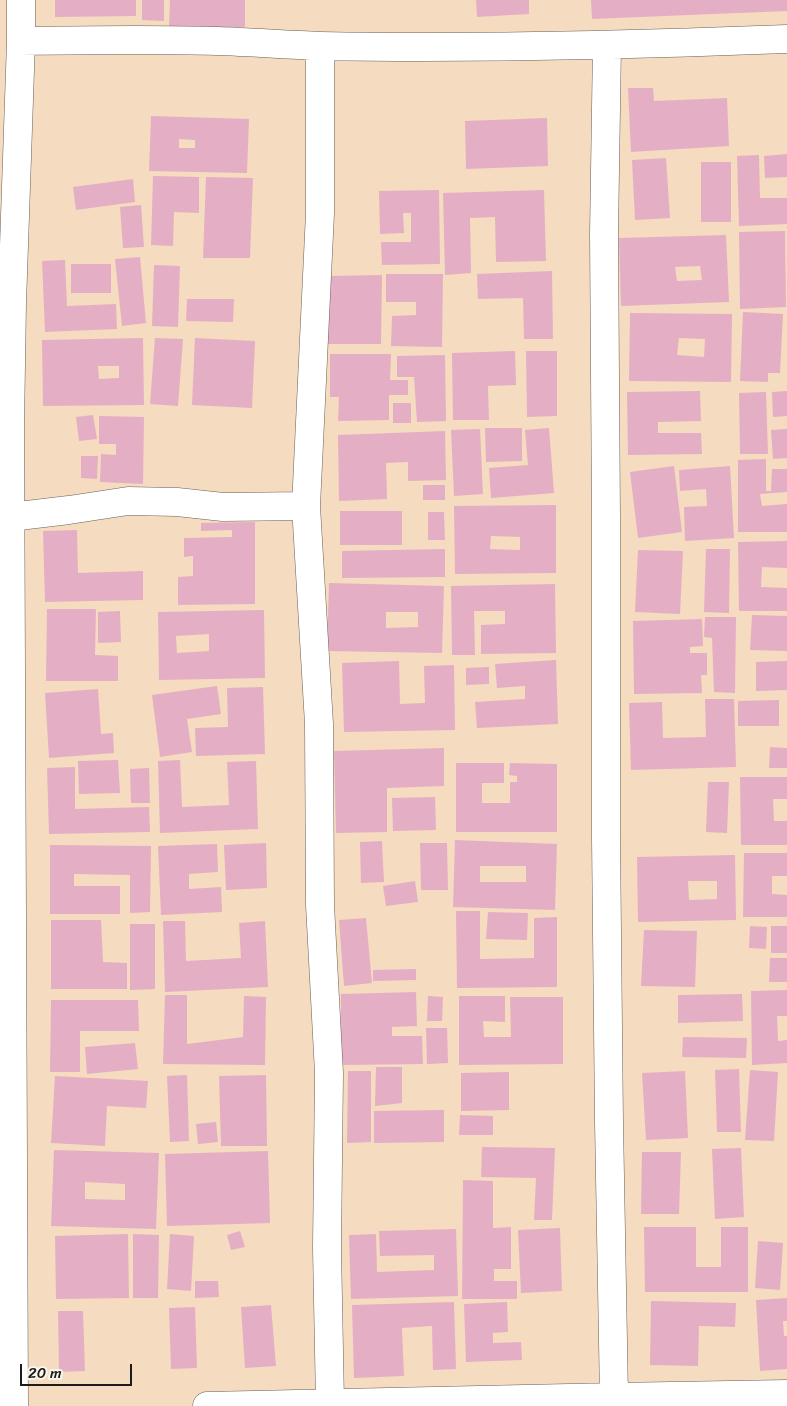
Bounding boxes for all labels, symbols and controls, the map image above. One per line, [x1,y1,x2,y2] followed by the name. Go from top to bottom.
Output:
[22,1354,135,1386] scale bar
[28,1360,62,1386] text: 20 m

